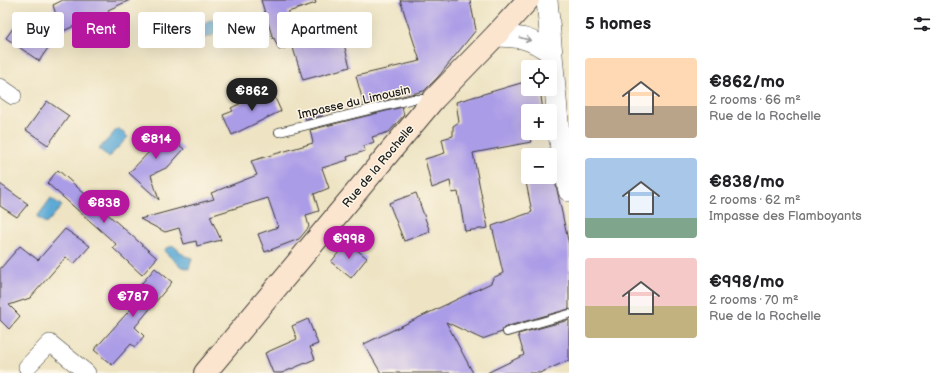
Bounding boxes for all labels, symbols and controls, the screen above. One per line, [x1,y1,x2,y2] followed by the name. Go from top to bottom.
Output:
[12,12,64,48] chip: Buy
[72,12,130,48] chip: Rent
[138,12,205,48] chip: Filters
[213,12,269,48] chip: New
[277,12,372,48] chip: Apartment
[911,13,933,35] icon: filters
[585,14,651,34] text: 5 homes
[518,36,531,43] one-way arrow
[521,60,557,184] map controls
[521,60,557,96] button: locate
[709,72,785,92] text: €862/mo
[617,74,665,122] icon: home
[228,78,276,112] pin: €862
[296,82,412,123] street label: Impasse du Limousin
[235,83,269,99] text: €862
[709,92,801,108] text: 2 rooms · 66 m²
[521,104,557,140] button: +
[709,108,821,124] text: Rue de la Rochelle
[339,122,417,211] street label: Rue de la Rochelle
[132,126,180,160] pin: €814
[141,131,171,147] text: €814
[521,148,557,184] button: −
[709,172,784,192] text: €838/mo
[617,174,665,222] icon: home
[80,190,128,224] pin: €838
[709,192,801,208] text: 2 rooms · 62 m²
[87,195,121,211] text: €838
[709,208,862,224] text: Impasse des Flamboyants
[325,226,373,260] pin: €998
[333,231,365,247] text: €998
[709,272,784,292] text: €998/mo
[617,274,665,322] icon: home
[109,284,157,318] pin: €787
[117,289,149,305] text: €787
[709,292,799,308] text: 2 rooms · 70 m²
[709,308,821,324] text: Rue de la Rochelle

